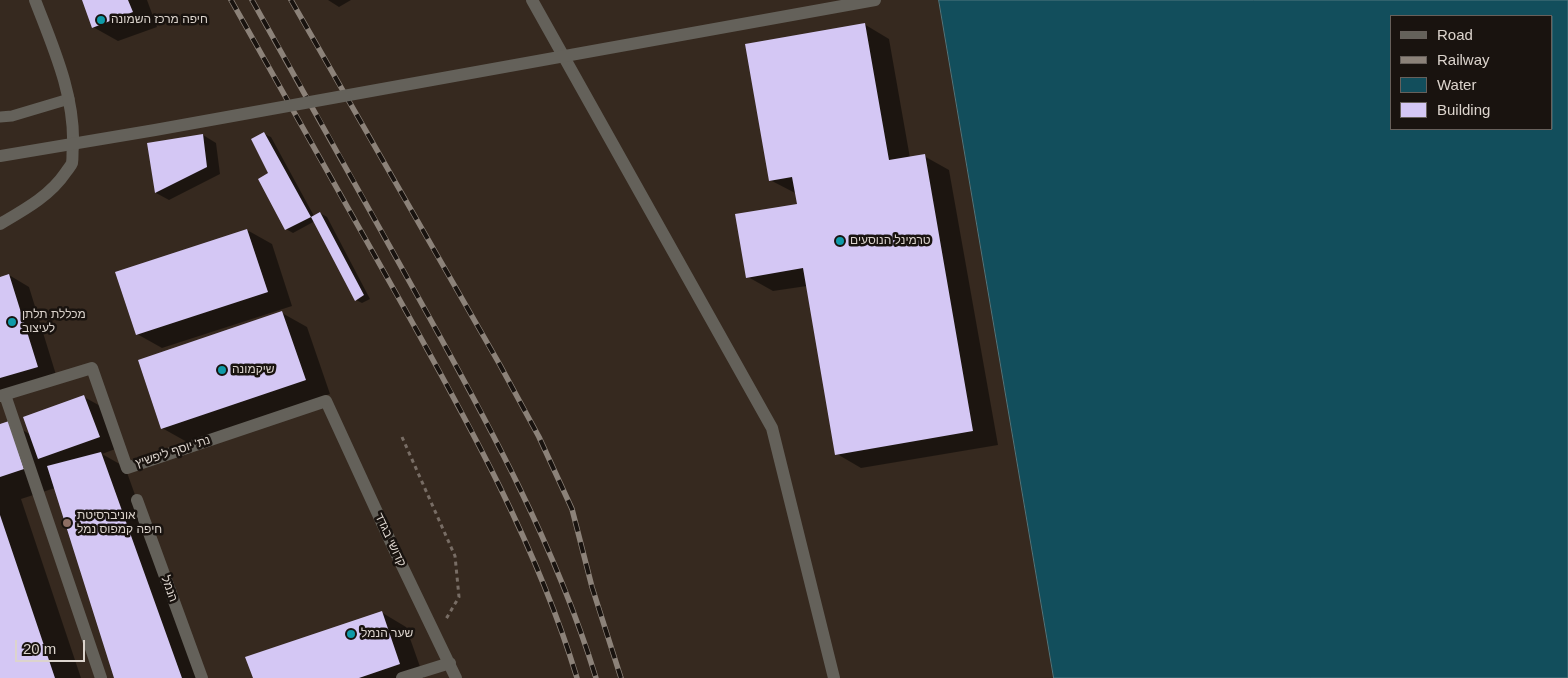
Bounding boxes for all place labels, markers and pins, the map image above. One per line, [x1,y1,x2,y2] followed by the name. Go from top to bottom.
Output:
[111,13,208,27] place label: חיפה מרכז השמונה
[95,14,107,26] marker: חיפה מרכז השמונה
[850,234,931,248] place label: טרמינל הנוסעים
[834,235,846,247] marker: טרמינל הנוסעים
[22,308,86,336] place label: מכללת תלתן לעיצוב
[6,316,18,328] marker: מכללת תלתן לעיצוב
[232,363,275,377] place label: שיקמונה
[216,364,228,376] marker: שיקמונה
[77,509,162,537] place label: אוניברסיטת חיפה קמפוס נמל
[61,517,73,529] marker: אוניברסיטת חיפה קמפוס נמל
[361,627,413,641] place label: שער הנמל
[345,628,357,640] marker: שער הנמל

